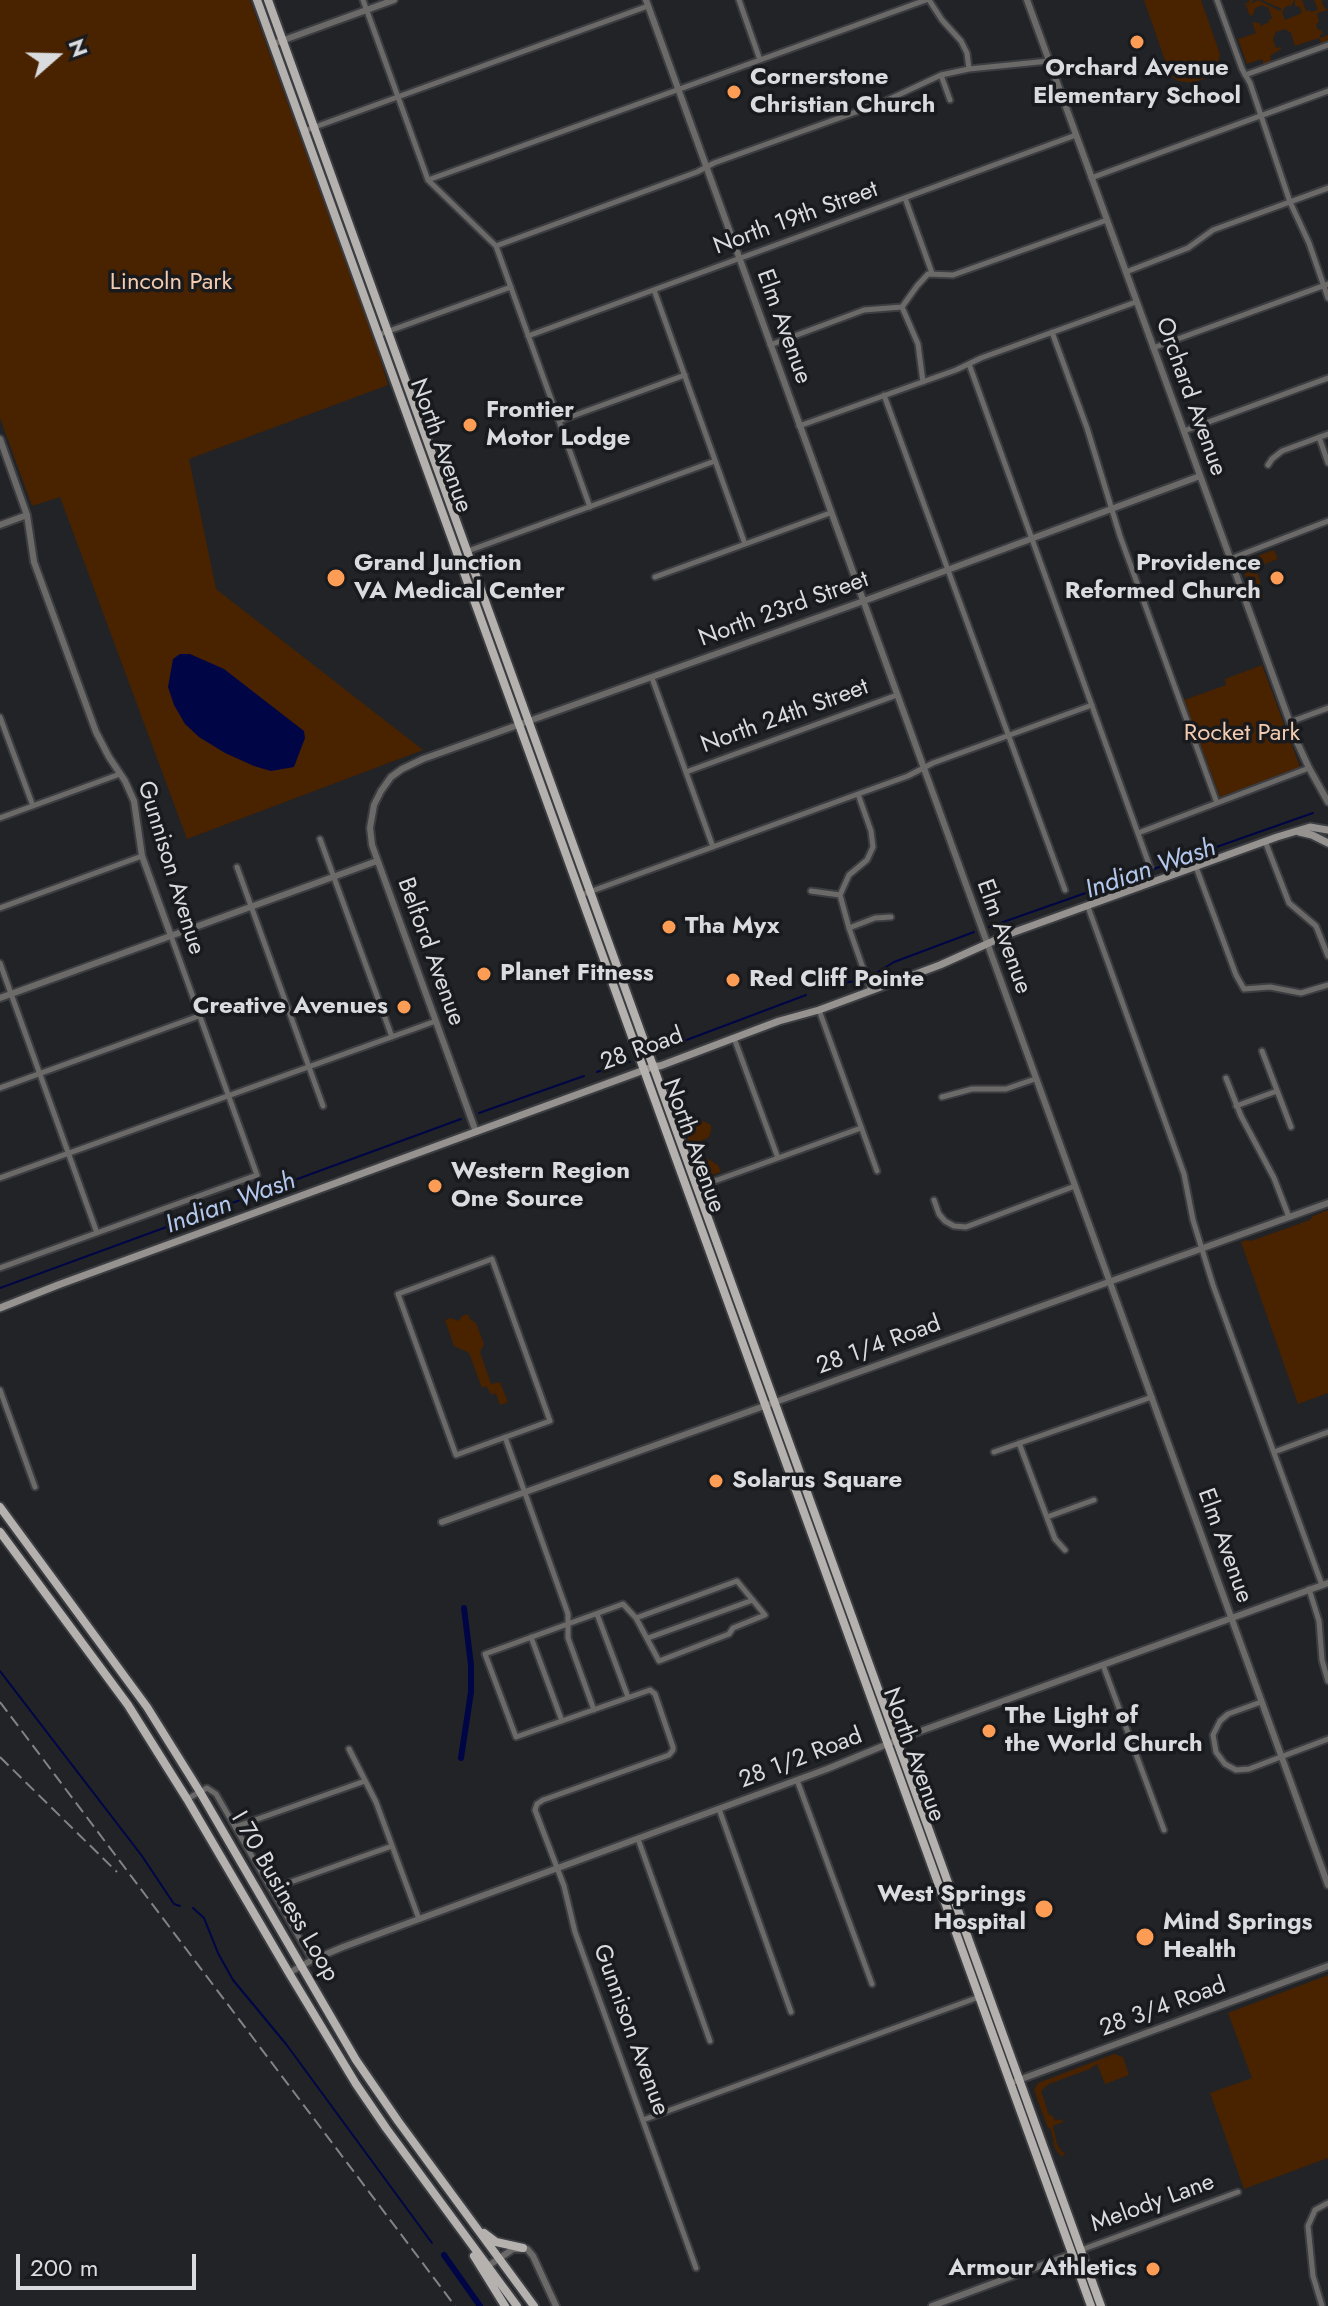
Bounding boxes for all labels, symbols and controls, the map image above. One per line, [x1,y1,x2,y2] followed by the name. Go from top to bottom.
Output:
[16,16,96,96] north arrow
[1128,33,1146,51] marker: Orchard Avenue Elementary School
[61,34,97,61] text: N
[1033,55,1241,111] place label: Orchard Avenue Elementary School
[750,64,935,120] place label: Cornerstone Christian Church
[725,83,743,101] marker: Cornerstone Christian Church
[710,176,882,262] street label: North 19th Street
[749,266,817,388] street label: Elm Avenue
[110,269,232,297] park label: Lincoln Park
[1148,314,1232,480] street label: Orchard Avenue
[402,375,478,517] street label: North Avenue
[486,397,630,453] place label: Frontier Motor Lodge
[461,416,479,434] marker: Frontier Motor Lodge
[354,550,565,606] place label: Grand Junction VA Medical Center
[1065,550,1261,606] place label: Providence Reformed Church
[695,566,873,654] street label: North 23rd Street
[325,567,347,589] marker: Grand Junction VA Medical Center
[1268,569,1286,587] marker: Providence Reformed Church
[697,673,873,761] street label: North 24th Street
[1184,720,1300,748] park label: Rocket Park
[130,778,210,958] street label: Gunnison Avenue
[1082,833,1220,907] water label: Indian Wash
[390,874,470,1030] street label: Belford Avenue
[969,876,1037,998] street label: Elm Avenue
[685,913,780,941] place label: Tha Myx
[660,918,678,936] marker: Tha Myx
[500,960,654,988] place label: Planet Fitness
[475,965,493,983] marker: Planet Fitness
[749,966,924,994] place label: Red Cliff Pointe
[724,971,742,989] marker: Red Cliff Pointe
[193,993,388,1021] place label: Creative Avenues
[395,998,413,1016] marker: Creative Avenues
[597,1022,687,1078] street label: 28 Road
[655,1075,731,1217] street label: North Avenue
[451,1158,630,1214] place label: Western Region One Source
[162,1166,300,1242] water label: Indian Wash
[426,1177,444,1195] marker: Western Region One Source
[813,1310,945,1382] street label: 28 1/4 Road
[732,1467,902,1495] place label: Solarus Square
[707,1472,725,1490] marker: Solarus Square
[1190,1485,1258,1607] street label: Elm Avenue
[875,1684,951,1826] street label: North Avenue
[1005,1703,1203,1759] place label: The Light of the World Church
[735,1722,867,1796] street label: 28 1/2 Road
[980,1722,998,1740] marker: The Light of the World Church
[224,1807,344,1987] street label: I 70 Business Loop
[877,1881,1026,1937] place label: West Springs Hospital
[1033,1898,1055,1920] marker: West Springs Hospital
[1163,1909,1312,1965] place label: Mind Springs Health
[1134,1926,1156,1948] marker: Mind Springs Health
[586,1941,674,2119] street label: Gunnison Avenue
[1096,1972,1230,2044] street label: 28 3/4 Road
[1087,2168,1219,2240] street label: Melody Lane
[20,2238,200,2288] scale bar
[30,2250,98,2285] text: 200 m
[949,2255,1137,2283] place label: Armour Athletics
[1144,2260,1162,2278] marker: Armour Athletics

